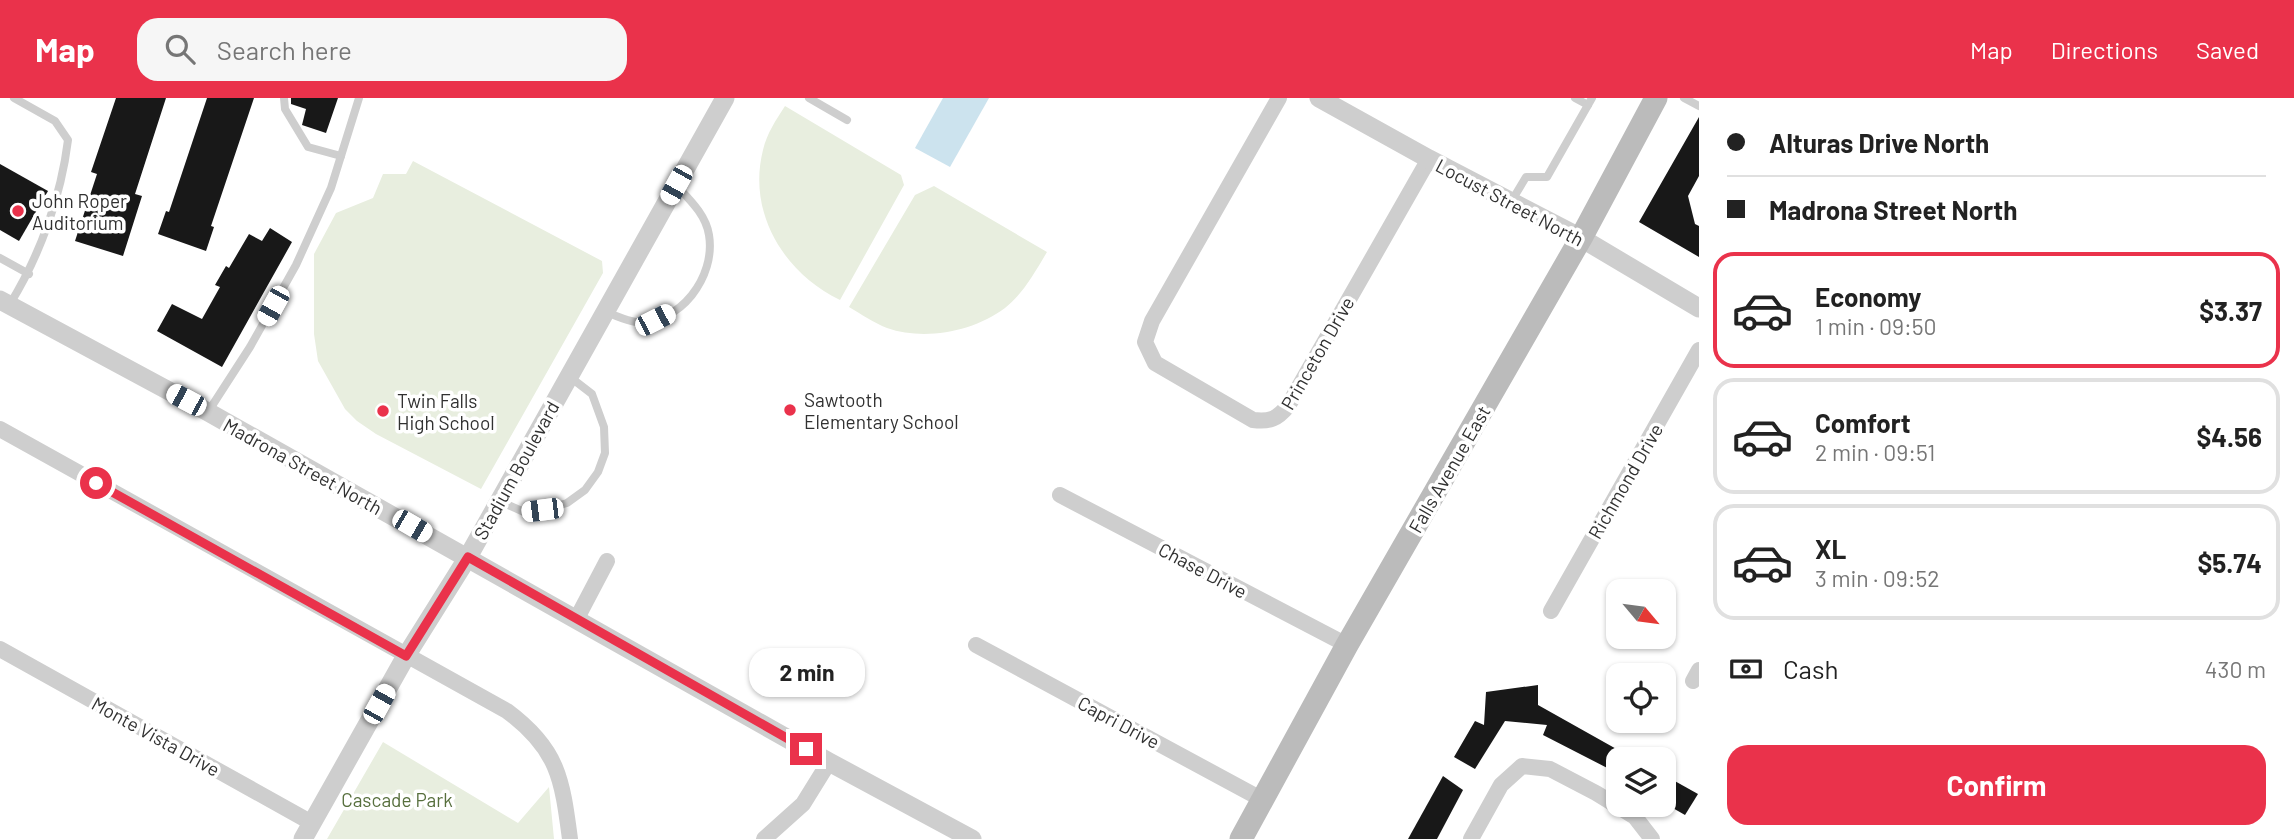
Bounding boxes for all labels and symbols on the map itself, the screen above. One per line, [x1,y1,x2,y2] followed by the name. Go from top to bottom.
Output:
[1432,153,1588,251] street label: Locust Street North
[657,162,696,208] car
[32,189,127,234] place label: John Roper Auditorium
[10,203,26,219] marker: John Roper Auditorium
[254,283,293,329] car
[1275,293,1359,413] street label: Princeton Drive
[632,301,679,339] car
[163,381,210,419] car
[804,388,959,433] place label: Sawtooth Elementary School
[397,389,495,434] place label: Twin Falls High School
[468,397,564,543] street label: Stadium Boulevard
[1403,401,1495,537] street label: Falls Avenue East
[782,402,798,418] marker: Sawtooth Elementary School
[375,403,391,419] marker: Twin Falls High School
[220,413,386,519] street label: Madrona Street North
[1583,419,1667,543] street label: Richmond Drive
[80,467,112,499] route start
[520,497,565,523] car
[389,506,436,546] car
[1155,537,1251,603] street label: Chase Drive
[1606,579,1676,649] north arrow
[748,648,864,696] callout: 2 min
[360,681,399,727] car
[88,691,224,781] street label: Monte Vista Drive
[1074,691,1164,753] street label: Capri Drive
[790,733,822,765] route end
[341,788,453,811] park label: Cascade Park

